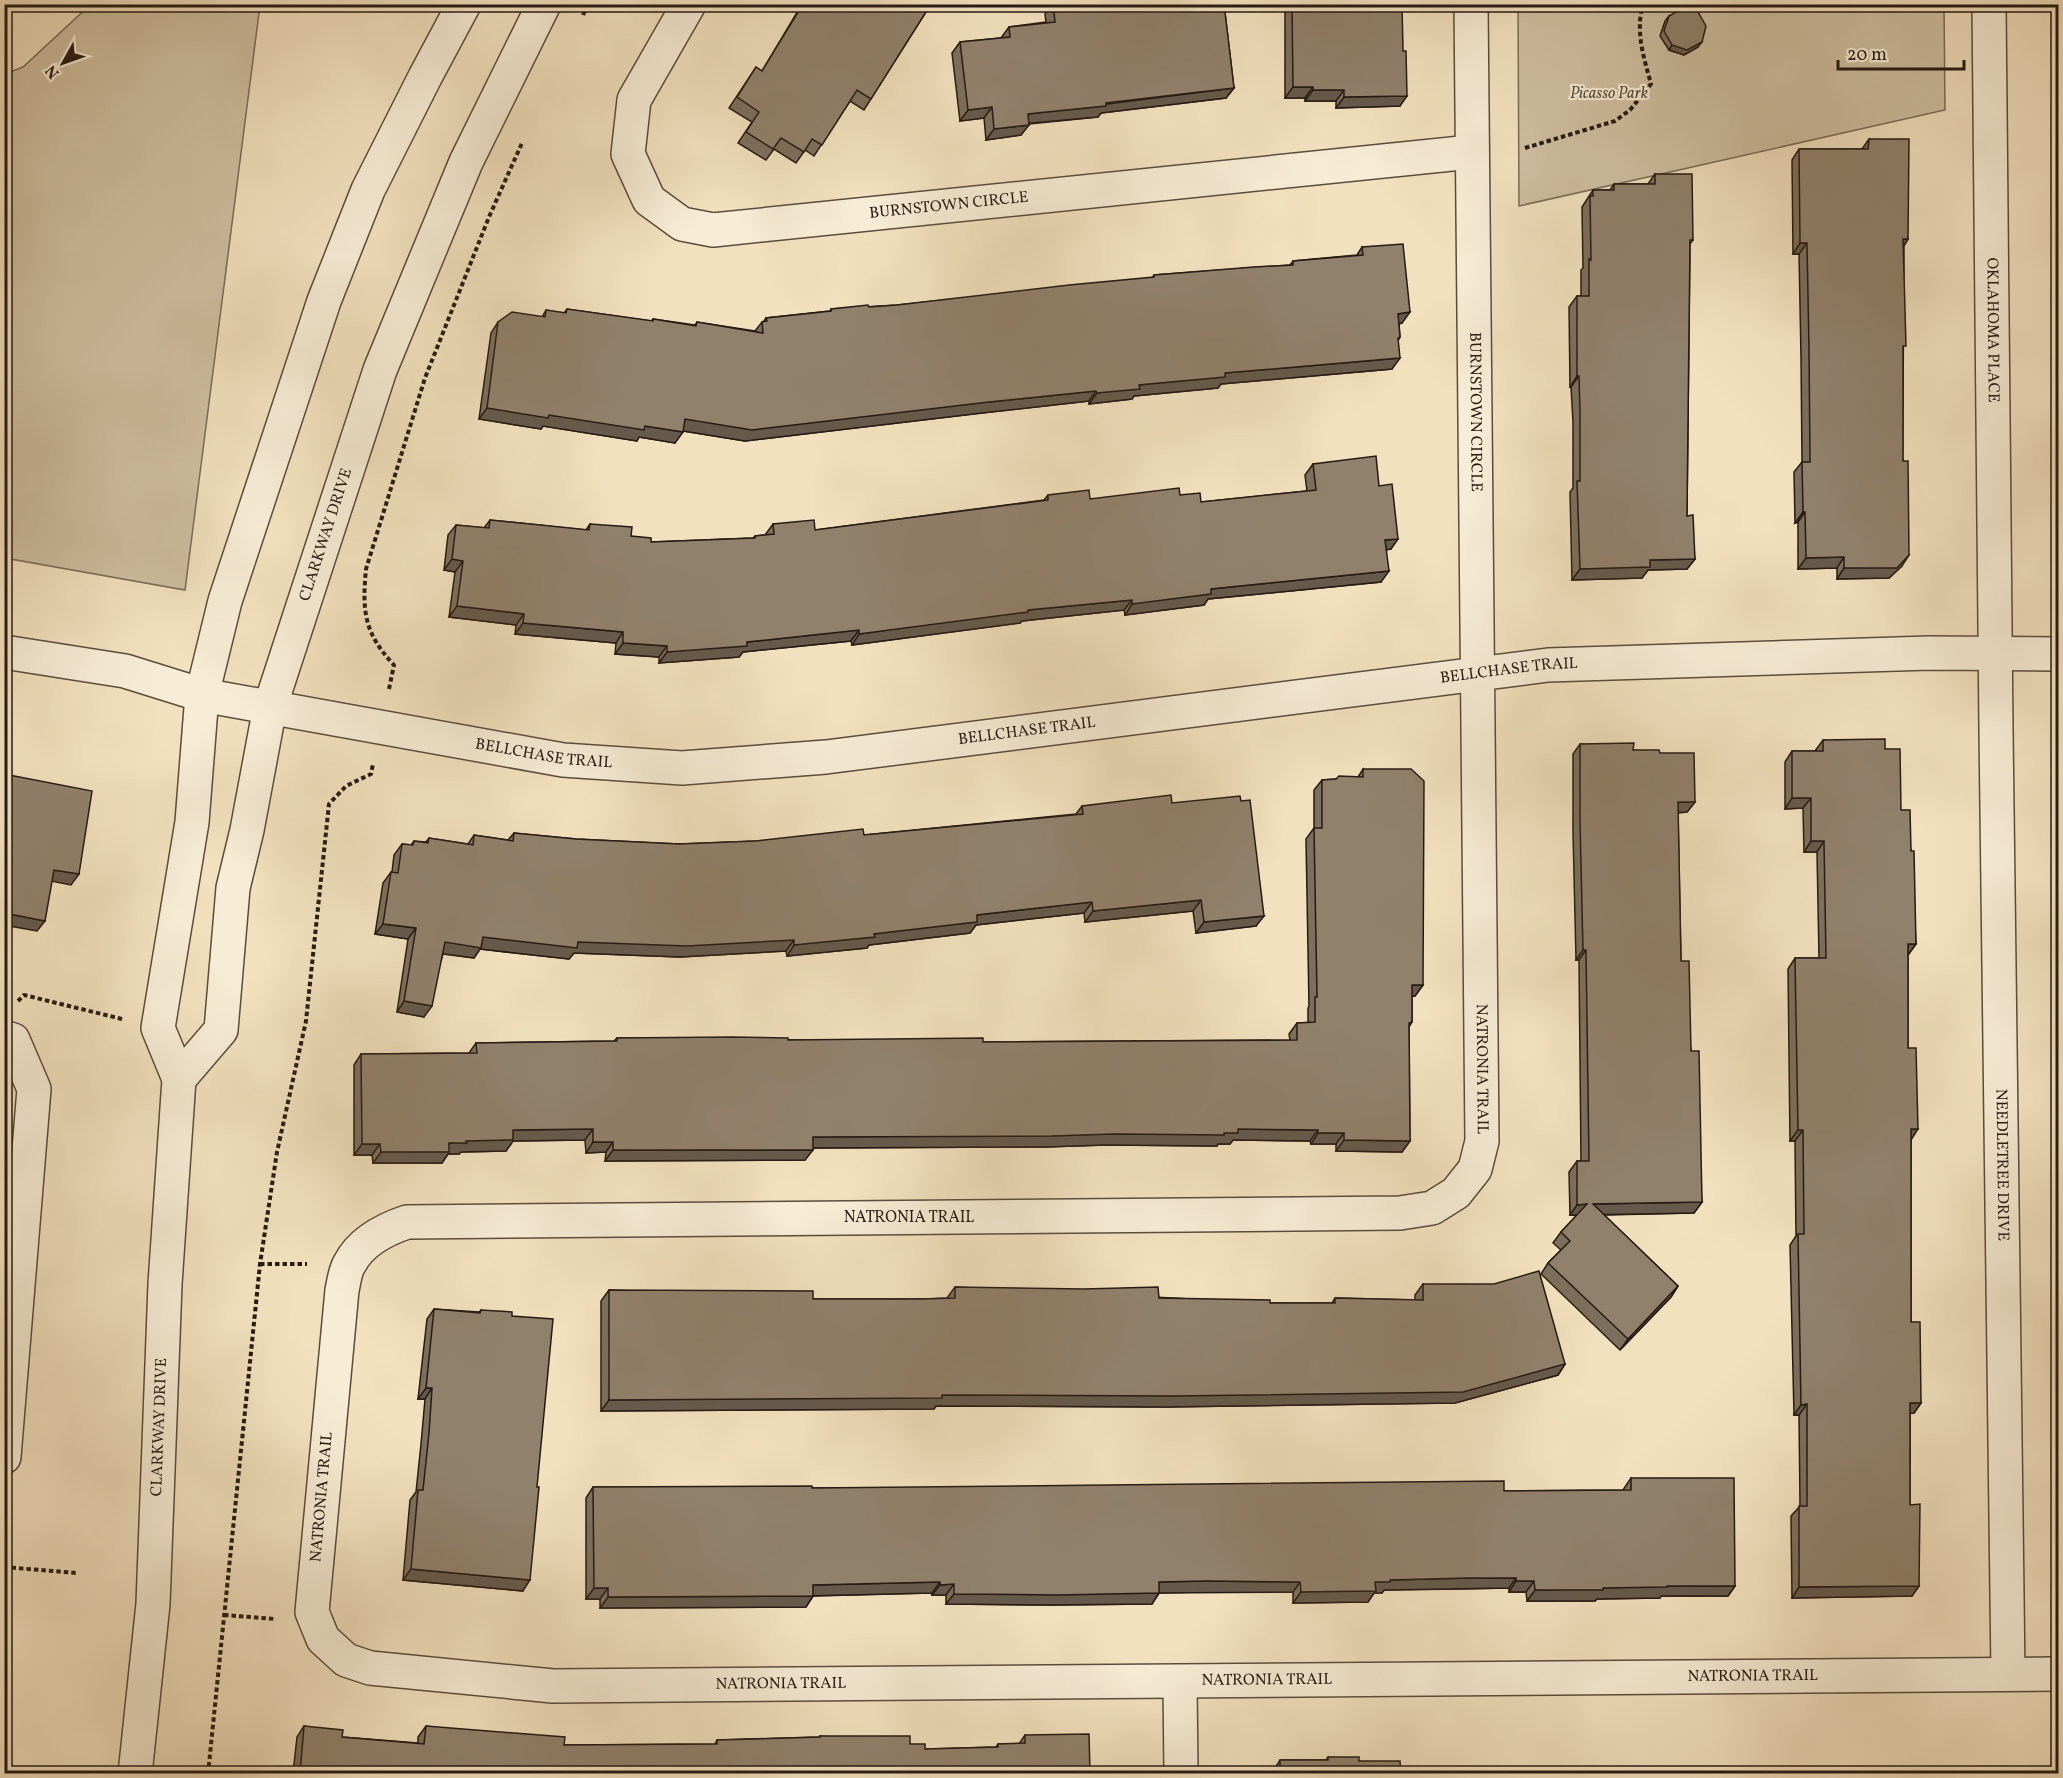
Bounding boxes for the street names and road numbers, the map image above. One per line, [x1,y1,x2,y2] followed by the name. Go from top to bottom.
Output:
[868,187,1029,225] street label: BURNSTOWN CIRCLE
[1980,257,2004,403] street label: OKLAHOMA PLACE
[1463,332,1487,492] street label: BURNSTOWN CIRCLE
[294,465,358,604] street label: CLARKWAY DRIVE
[1439,653,1578,690] street label: BELLCHASE TRAIL
[957,712,1097,751] street label: BELLCHASE TRAIL
[473,733,613,774] street label: BELLCHASE TRAIL
[1470,1004,1493,1134] street label: NATRONIA TRAIL
[1990,1089,2013,1241] street label: NEEDLETREE DRIVE
[844,1207,974,1229] street label: NATRONIA TRAIL
[146,1357,173,1497] street label: CLARKWAY DRIVE
[305,1431,339,1563] street label: NATRONIA TRAIL
[1687,1665,1818,1688] street label: NATRONIA TRAIL
[1201,1669,1332,1692] street label: NATRONIA TRAIL
[715,1673,846,1696] street label: NATRONIA TRAIL

